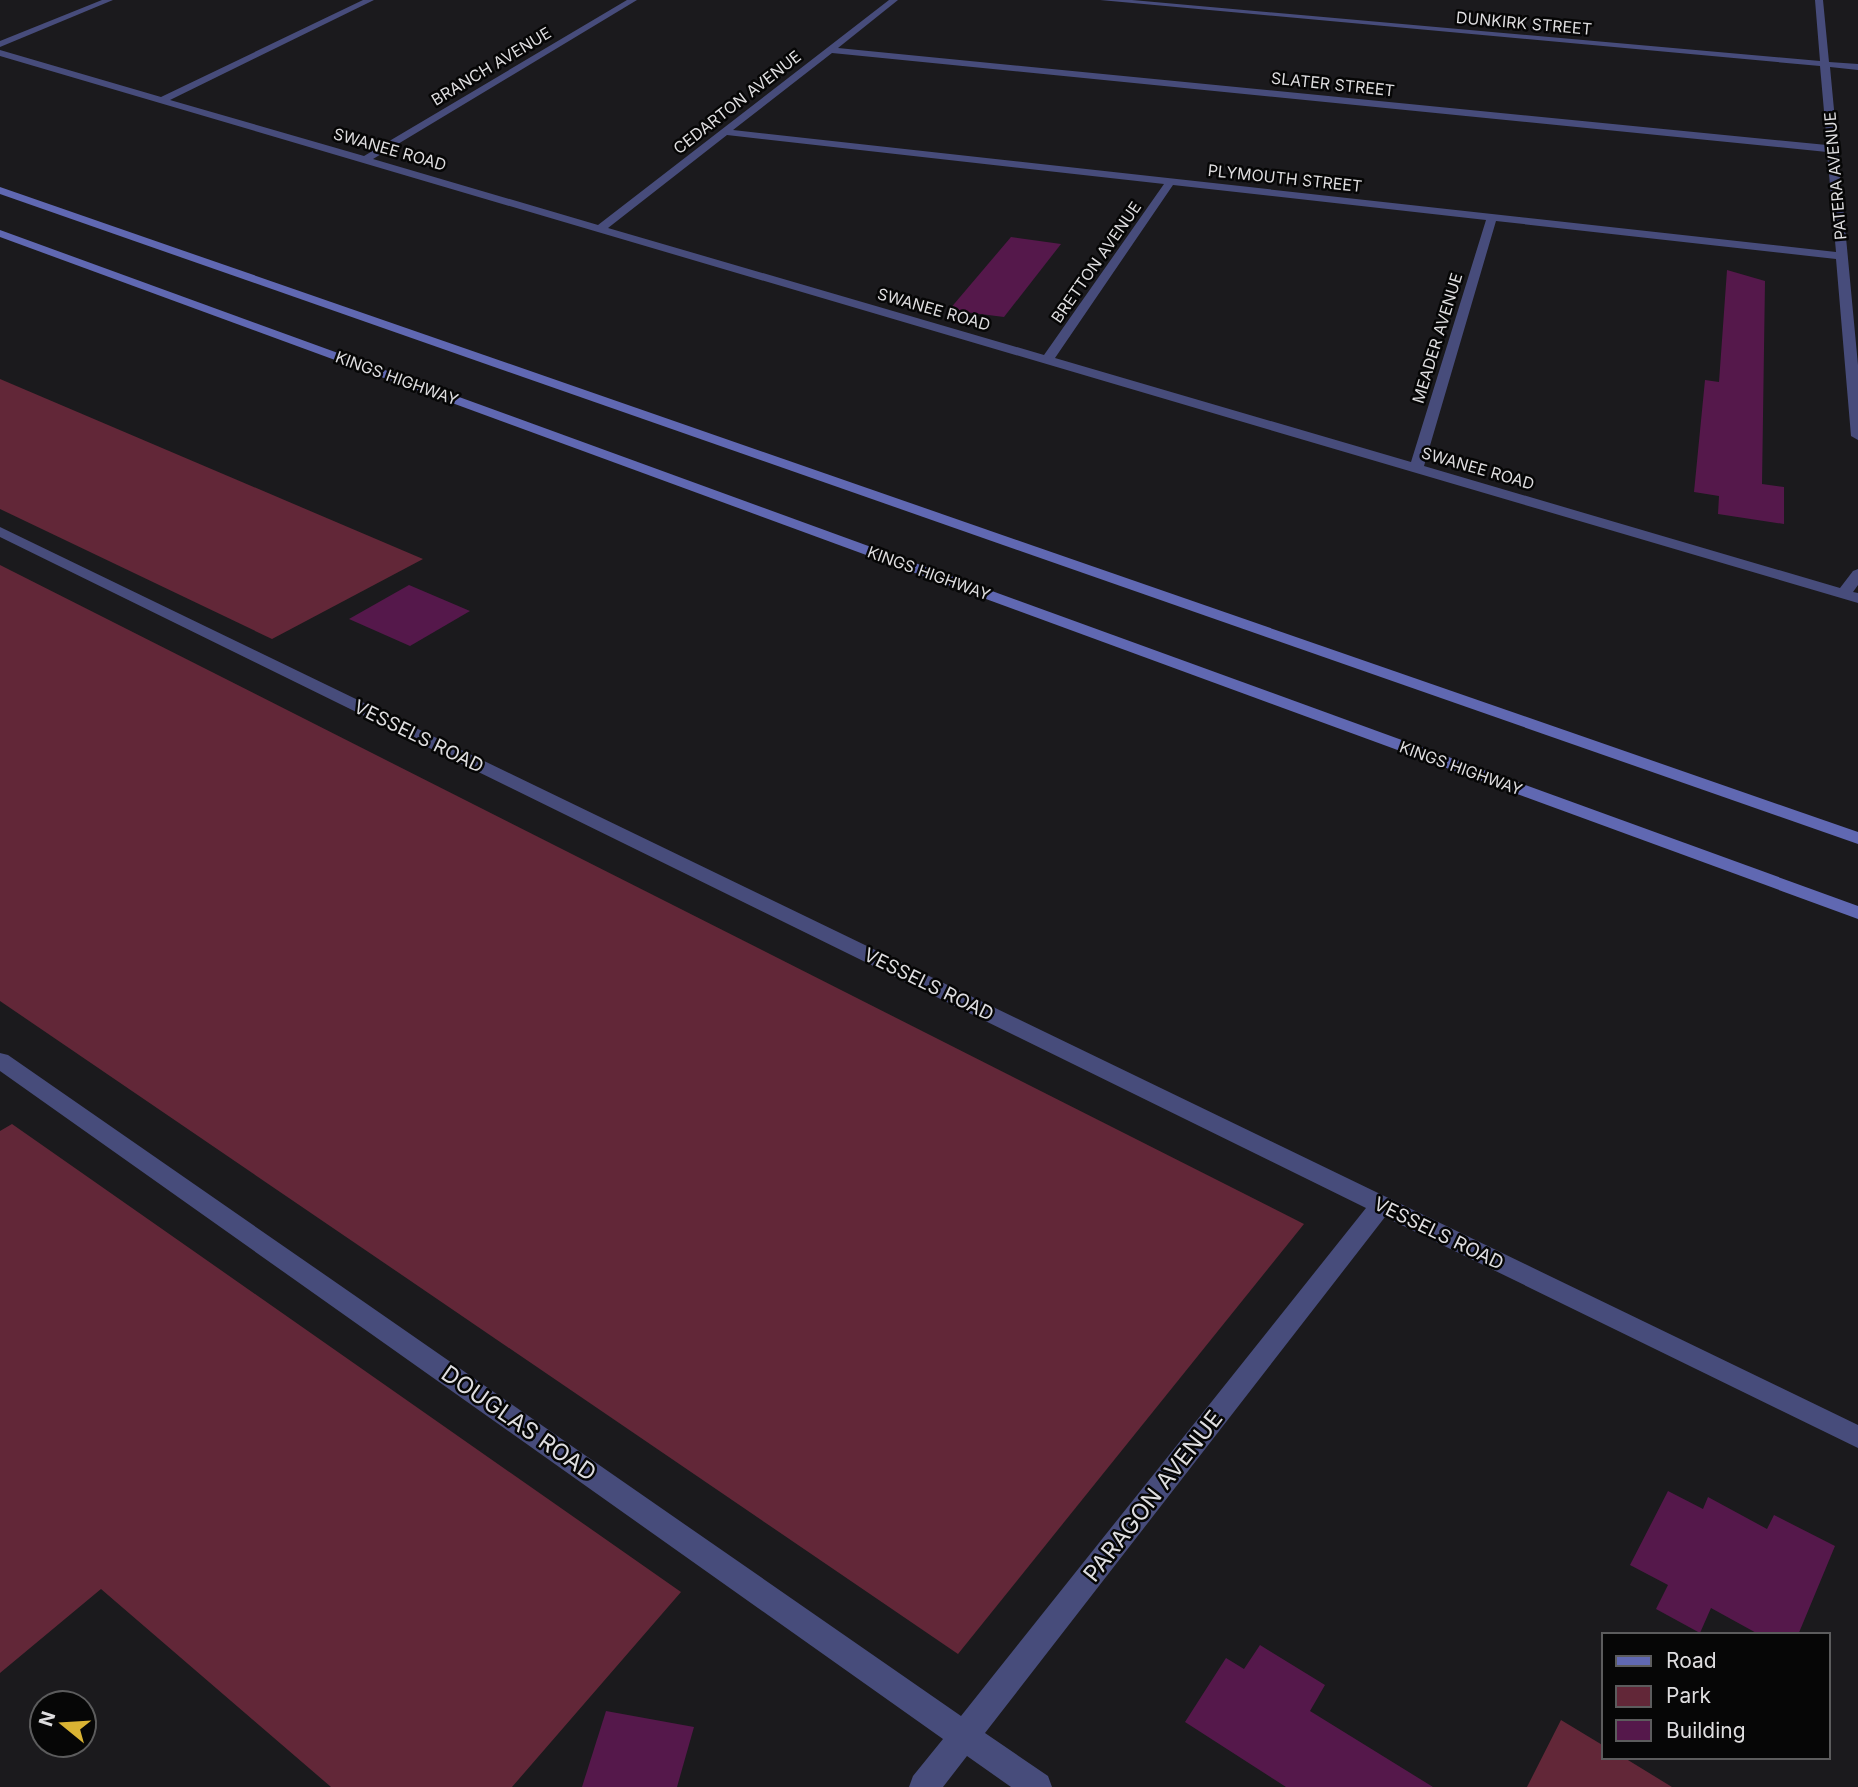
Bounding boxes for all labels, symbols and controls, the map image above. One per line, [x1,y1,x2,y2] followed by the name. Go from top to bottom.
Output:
[1455,7,1593,39] street label: DUNKIRK STREET
[428,22,554,110] street label: BRANCH AVENUE
[669,46,805,158] street label: CEDARTON AVENUE
[1270,68,1396,100] street label: SLATER STREET
[1819,111,1851,241] street label: PATERA AVENUE
[331,123,449,175] street label: SWANEE ROAD
[1207,160,1363,196] street label: PLYMOUTH STREET
[1047,197,1145,327] street label: BRETTON AVENUE
[1408,270,1466,406] street label: MEADER AVENUE
[875,283,993,335] street label: SWANEE ROAD
[333,346,461,410] street label: KINGS HIGHWAY
[1419,442,1537,494] street label: SWANEE ROAD
[865,541,993,605] street label: KINGS HIGHWAY
[350,695,487,778] street label: VESSELS ROAD
[1397,736,1525,800] street label: KINGS HIGHWAY
[860,943,997,1026] street label: VESSELS ROAD
[1370,1192,1507,1275] street label: VESSELS ROAD
[436,1359,602,1487] street label: DOUGLAS ROAD
[1077,1405,1229,1587] street label: PARAGON AVENUE
[1602,1633,1830,1759] legend
[1666,1648,1717,1673] text: Road
[1666,1683,1711,1708] text: Park
[28,1689,98,1759] north arrow
[34,1708,60,1729] text: N
[1666,1718,1746,1743] text: Building

